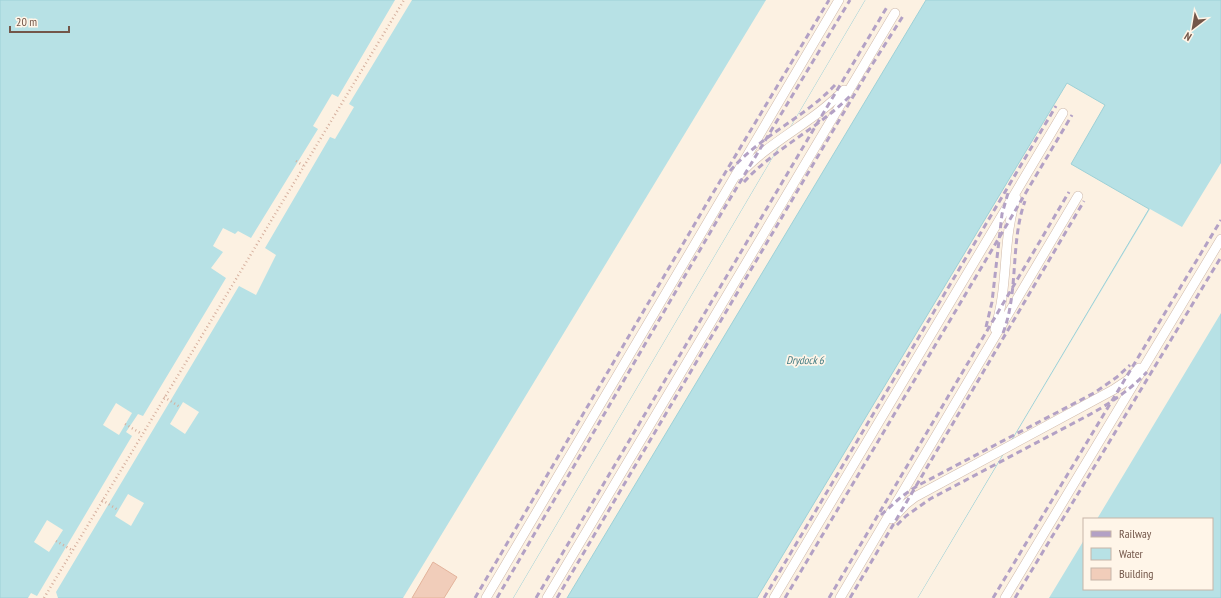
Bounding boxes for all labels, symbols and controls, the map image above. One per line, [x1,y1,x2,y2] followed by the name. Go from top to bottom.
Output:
[10,8,69,34] scale bar
[1173,8,1213,48] north arrow
[16,14,37,29] text: 20 m
[1182,29,1194,44] text: N
[786,353,825,367] water label: Drydock 6
[1083,518,1213,590] legend
[1119,526,1152,541] text: Railway
[1119,546,1144,561] text: Water
[1119,566,1154,581] text: Building

